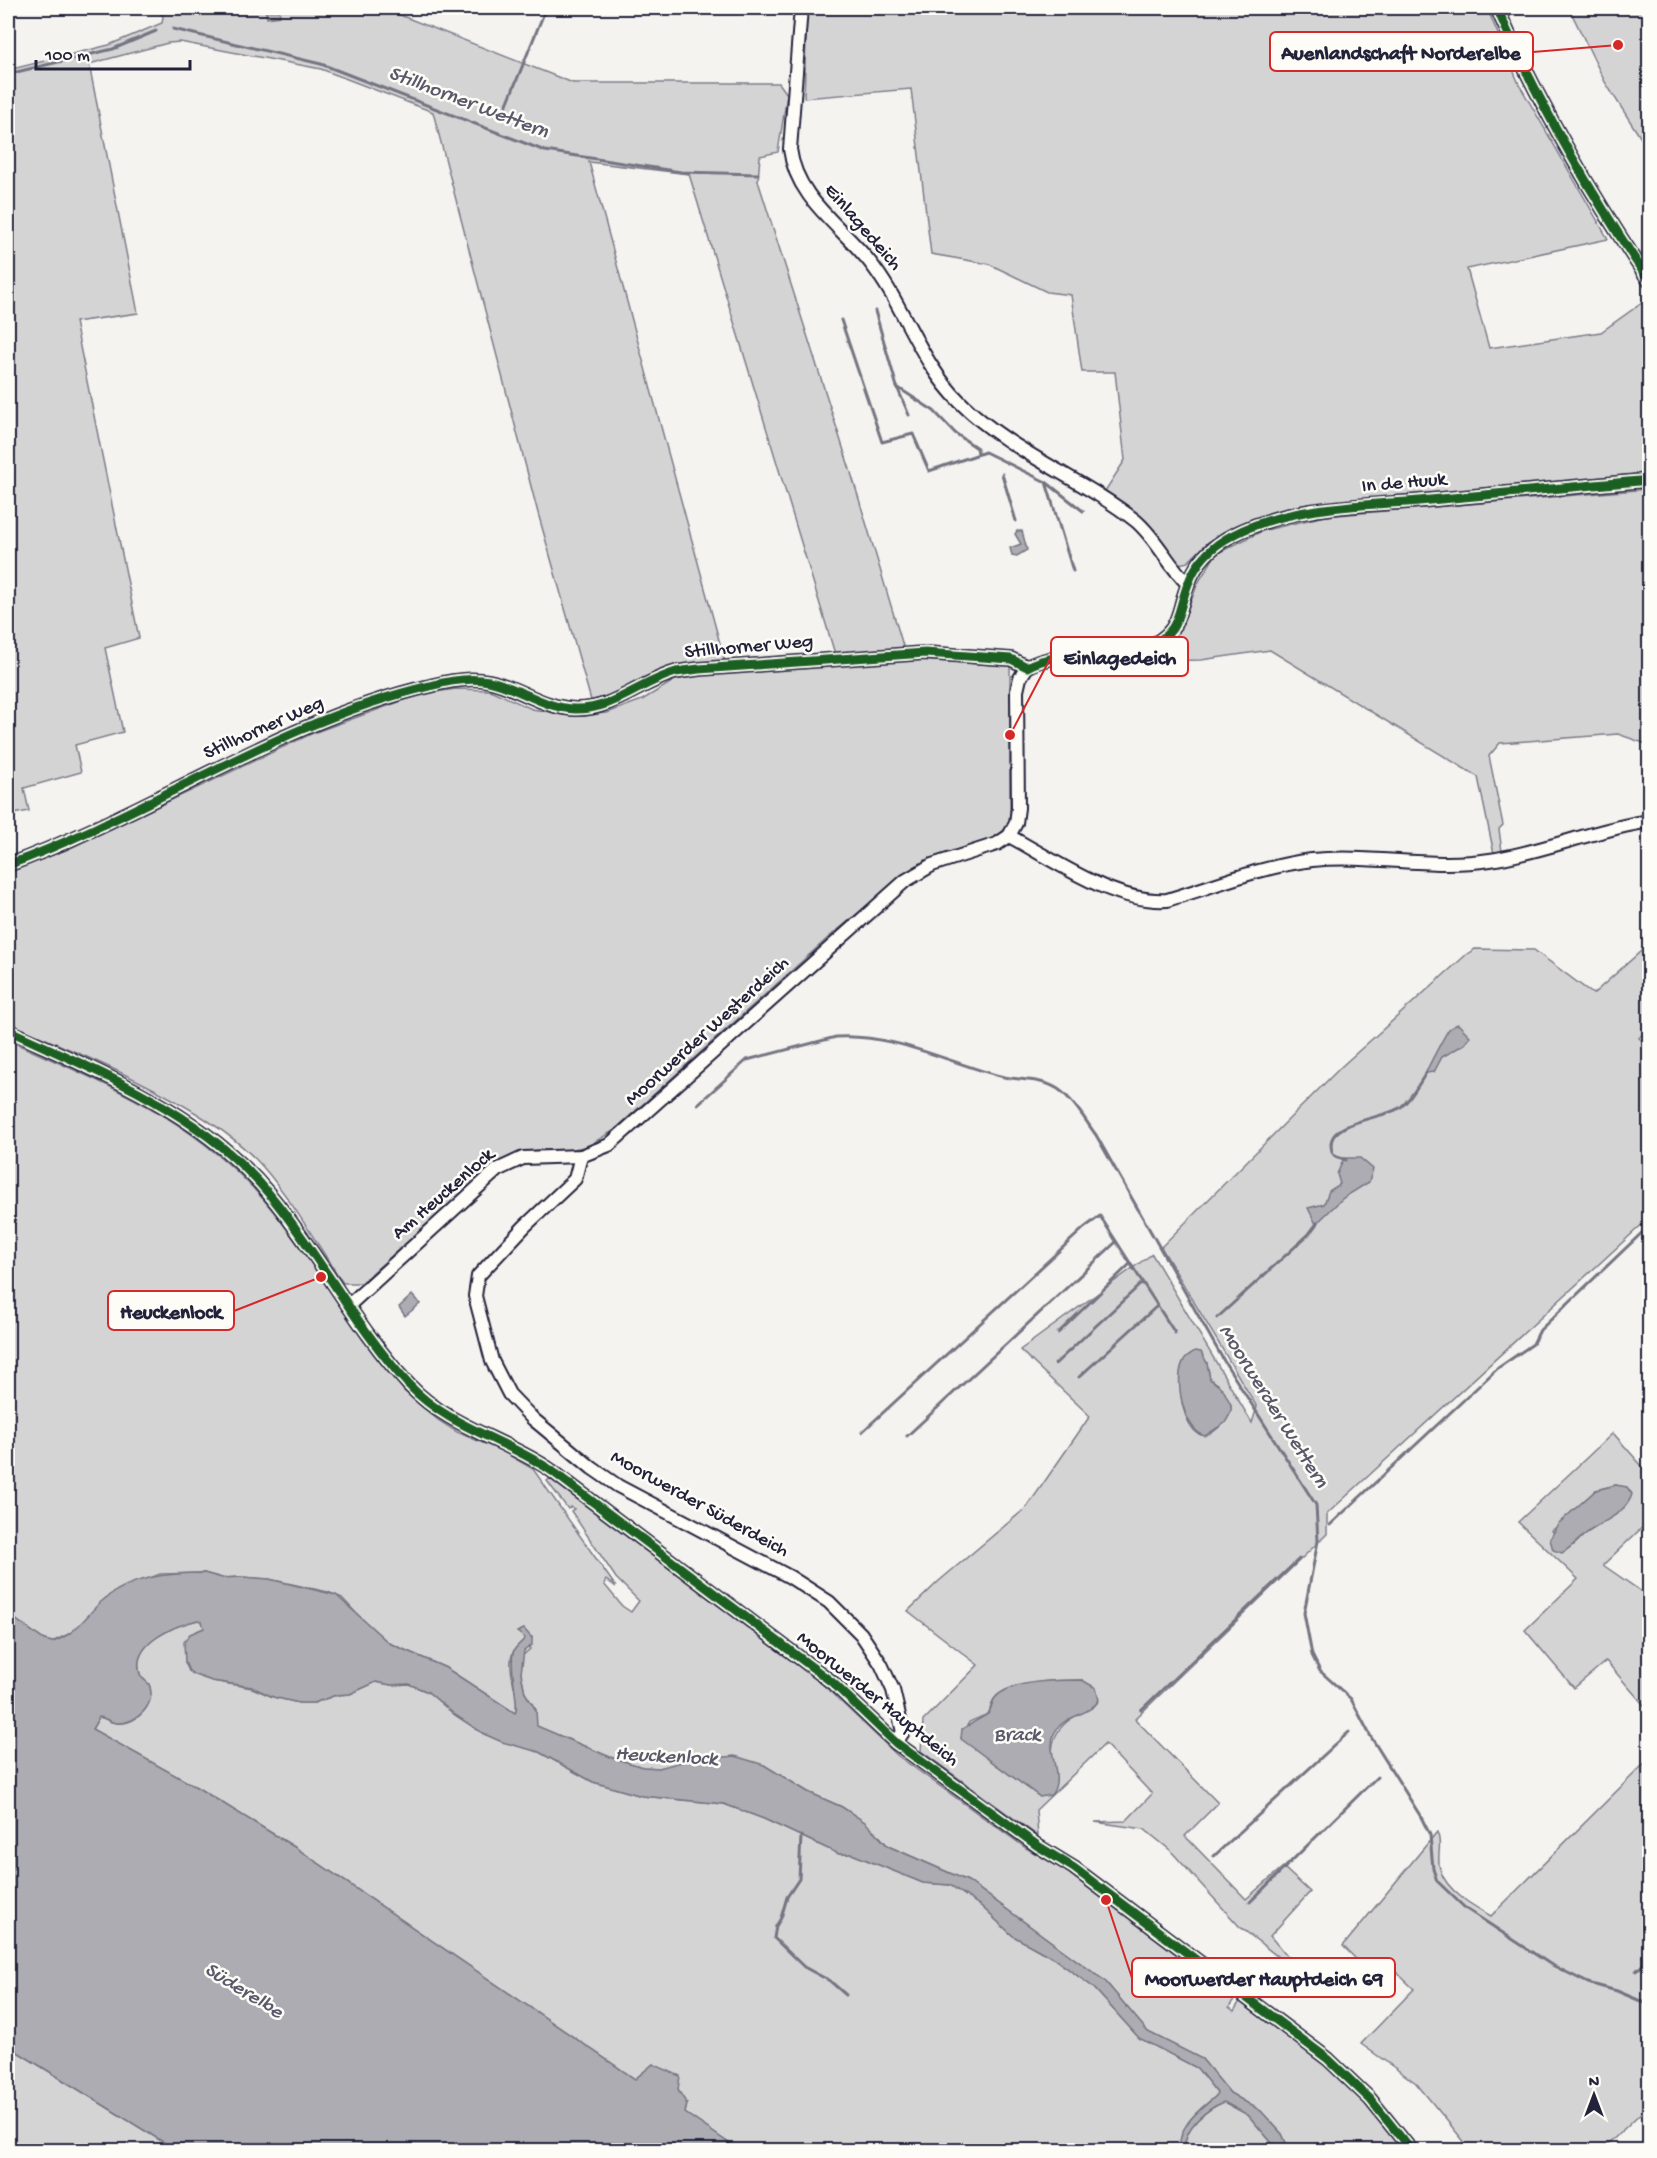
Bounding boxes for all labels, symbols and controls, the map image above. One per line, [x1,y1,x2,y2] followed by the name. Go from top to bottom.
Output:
[1270,32,1533,71] callout: Auenlandschaft Norderelbe
[36,33,190,71] scale bar
[1280,43,1522,68] text: Auenlandschaft Norderelbe
[44,46,90,67] text: 100 m
[385,62,552,146] water label: Stillhorner Wettern
[818,180,906,276] street label: Einlagedeich
[1361,469,1449,499] street label: In de Huuk
[684,631,814,665] street label: Stillhorner Weg
[1051,637,1188,676] callout: Einlagedeich
[1064,648,1177,673] text: Einlagedeich
[200,692,328,766] street label: Stillhorner Weg
[621,952,795,1112] street label: Moorwerder Westerdeich
[388,1143,501,1246] street label: Am Heuckenlock
[108,1291,234,1330] callout: Heuckenlock
[120,1302,225,1327] text: Heuckenlock
[1212,1321,1333,1494] water label: Moorwerder Wettern
[606,1446,792,1564] street label: Moorwerder Süderdeich
[791,1627,963,1773] street label: Moorwerder Hauptdeich
[994,1724,1043,1749] water label: Brack
[614,1743,720,1773] water label: Heuckenlock
[199,1958,288,2026] water label: Süderelbe
[1132,1958,1395,1997] callout: Moorwerder Hauptdeich 69
[1145,1969,1384,1994] text: Moorwerder Hauptdeich 69
[1564,2065,1624,2125] north arrow
[1589,2074,1600,2093] text: N

